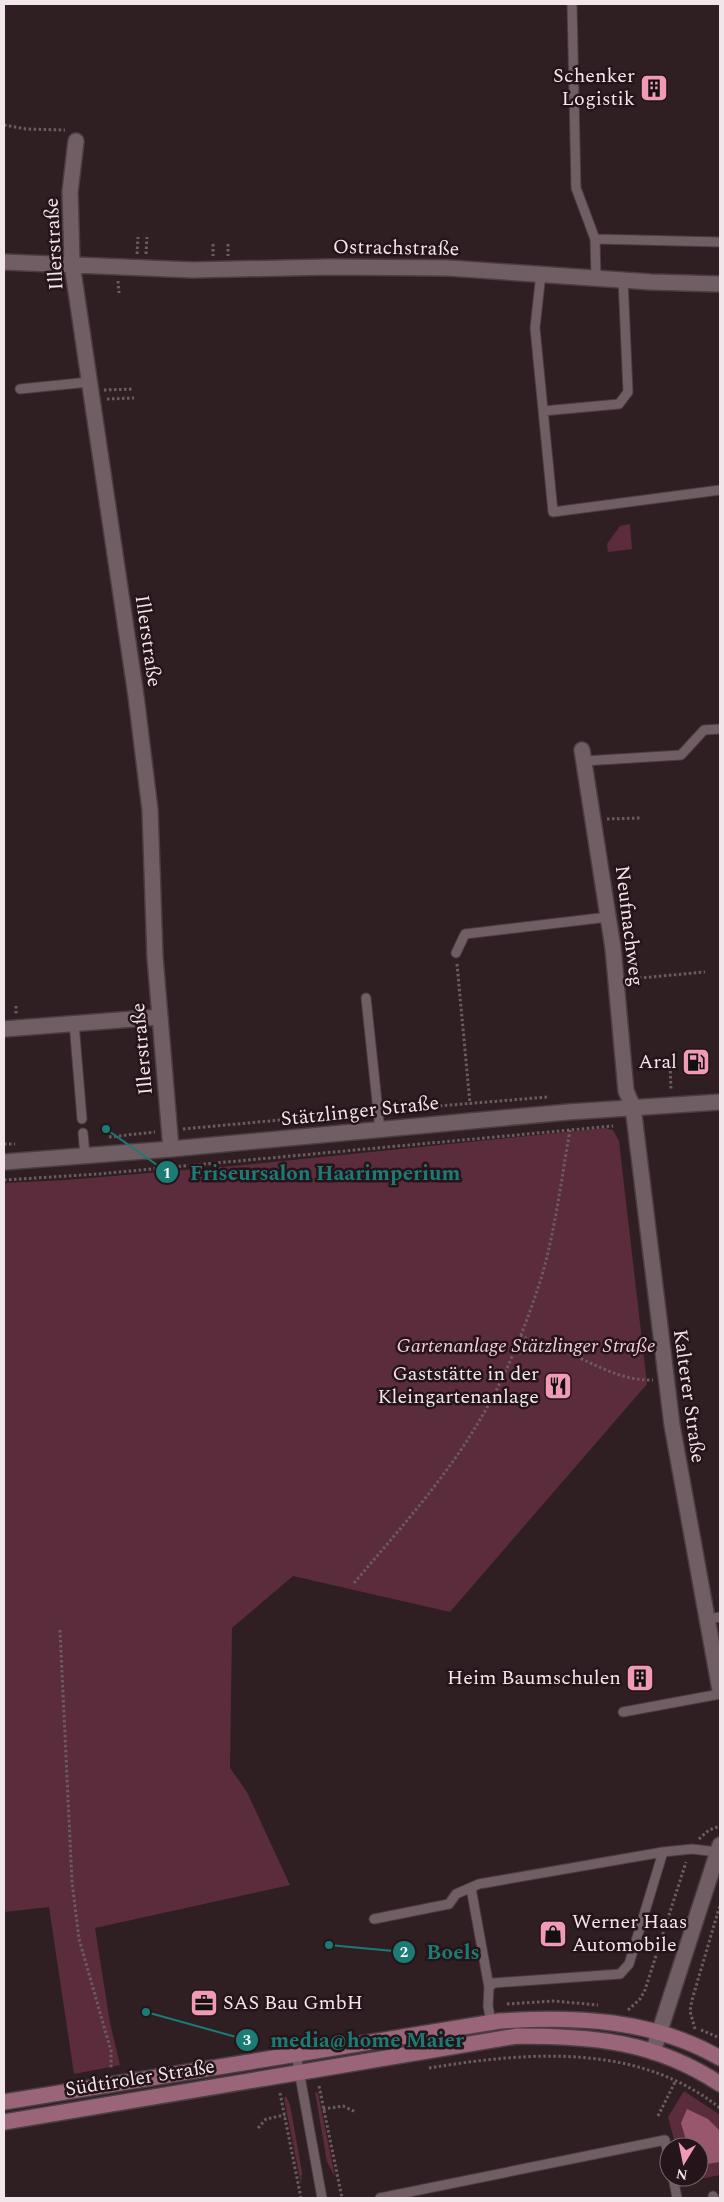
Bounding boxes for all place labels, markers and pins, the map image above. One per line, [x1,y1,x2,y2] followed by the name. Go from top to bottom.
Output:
[553,61,635,114] place label: Schenker Logistik
[639,73,669,103] building icon: Schenker Logistik
[638,1047,677,1077] place label: Aral
[681,1047,711,1077] fuel station icon: Aral
[154,1154,470,1190] callout: Friseursalon Haarimperium
[378,1359,539,1412] place label: Gaststätte in der Kleingartenanlage
[543,1371,573,1401] restaurant icon: Gaststätte in der Kleingartenanlage
[447,1663,621,1693] place label: Heim Baumschulen
[625,1663,655,1693] building icon: Heim Baumschulen
[572,1907,688,1960] place label: Werner Haas Automobile
[538,1919,568,1949] shop icon: Werner Haas Automobile
[391,1934,490,1970] callout: Boels
[189,1988,219,2018] office icon: SAS Bau GmbH
[223,1988,363,2018] place label: SAS Bau GmbH
[235,2022,474,2058] callout: media@home Maier

